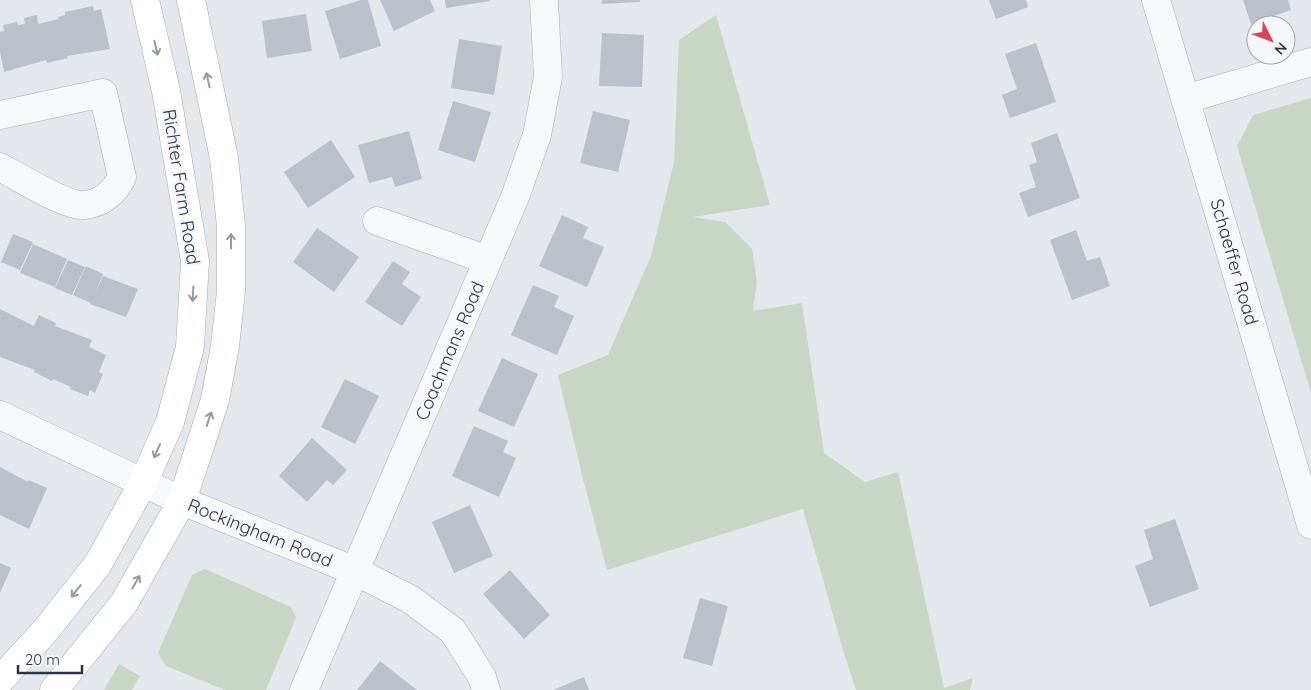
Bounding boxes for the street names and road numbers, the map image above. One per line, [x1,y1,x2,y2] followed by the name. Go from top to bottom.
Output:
[158,108,205,266] street label: Richter Farm Road
[1205,196,1264,328] street label: Schaeffer Road
[410,278,489,424] street label: Coachmans Road
[184,493,336,572] street label: Rockingham Road

